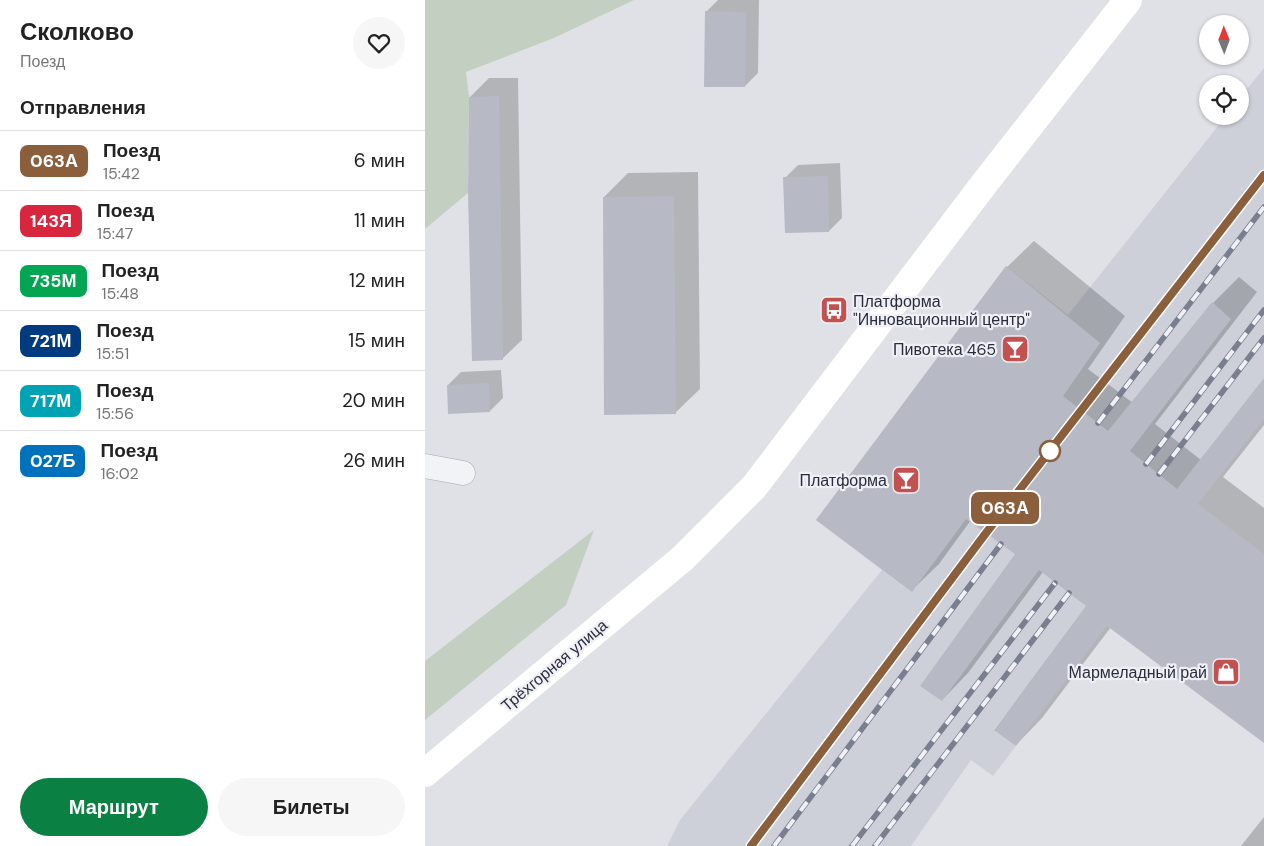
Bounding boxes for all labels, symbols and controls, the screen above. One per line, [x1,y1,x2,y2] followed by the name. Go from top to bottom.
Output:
[1199,15,1249,65] north arrow
[1199,15,1249,125] map controls
[20,16,134,47] text: Сколково
[353,17,405,69] button: heart
[20,51,65,72] text: Поезд
[1199,75,1249,125] button: locate
[20,95,146,120] text: Отправления
[103,138,160,163] text: Поезд
[354,148,405,173] text: 6 мин
[30,149,78,173] text: 063А
[103,163,140,184] text: 15:42
[97,198,154,223] text: Поезд
[354,208,405,233] text: 11 мин
[30,209,72,233] text: 143Я
[97,223,133,244] text: 15:47
[102,258,159,283] text: Поезд
[349,268,405,293] text: 12 мин
[30,269,77,293] text: 735М
[102,283,139,304] text: 15:48
[853,291,1030,330] place label: Платформа "Инновационный центр"
[819,295,849,325] bus stop icon: Платформа "Инновационный центр"
[96,318,154,343] text: Поезд
[348,328,405,353] text: 15 мин
[30,329,71,353] text: 721М
[1000,334,1030,364] bar icon: Пивотека 465
[893,339,996,360] place label: Пивотека 465
[96,343,129,364] text: 15:51
[96,378,154,403] text: Поезд
[342,388,405,413] text: 20 мин
[30,389,71,413] text: 717М
[96,403,134,424] text: 15:56
[100,438,158,463] text: Поезд
[1039,440,1061,462] unlabelled marker
[343,448,405,473] text: 26 мин
[30,449,75,473] text: 027Б
[100,463,139,484] text: 16:02
[891,465,921,495] bar icon: Платформа
[799,470,887,491] place label: Платформа
[970,492,1040,524] line badge: 063А
[981,496,1029,520] text: 063А
[497,615,612,716] street label: Трёхгорная улица
[1211,657,1241,687] shop icon: Мармеладный рай
[1068,662,1207,683] place label: Мармеладный рай
[20,778,208,836] button: Маршрут
[218,778,405,836] button: Билеты

